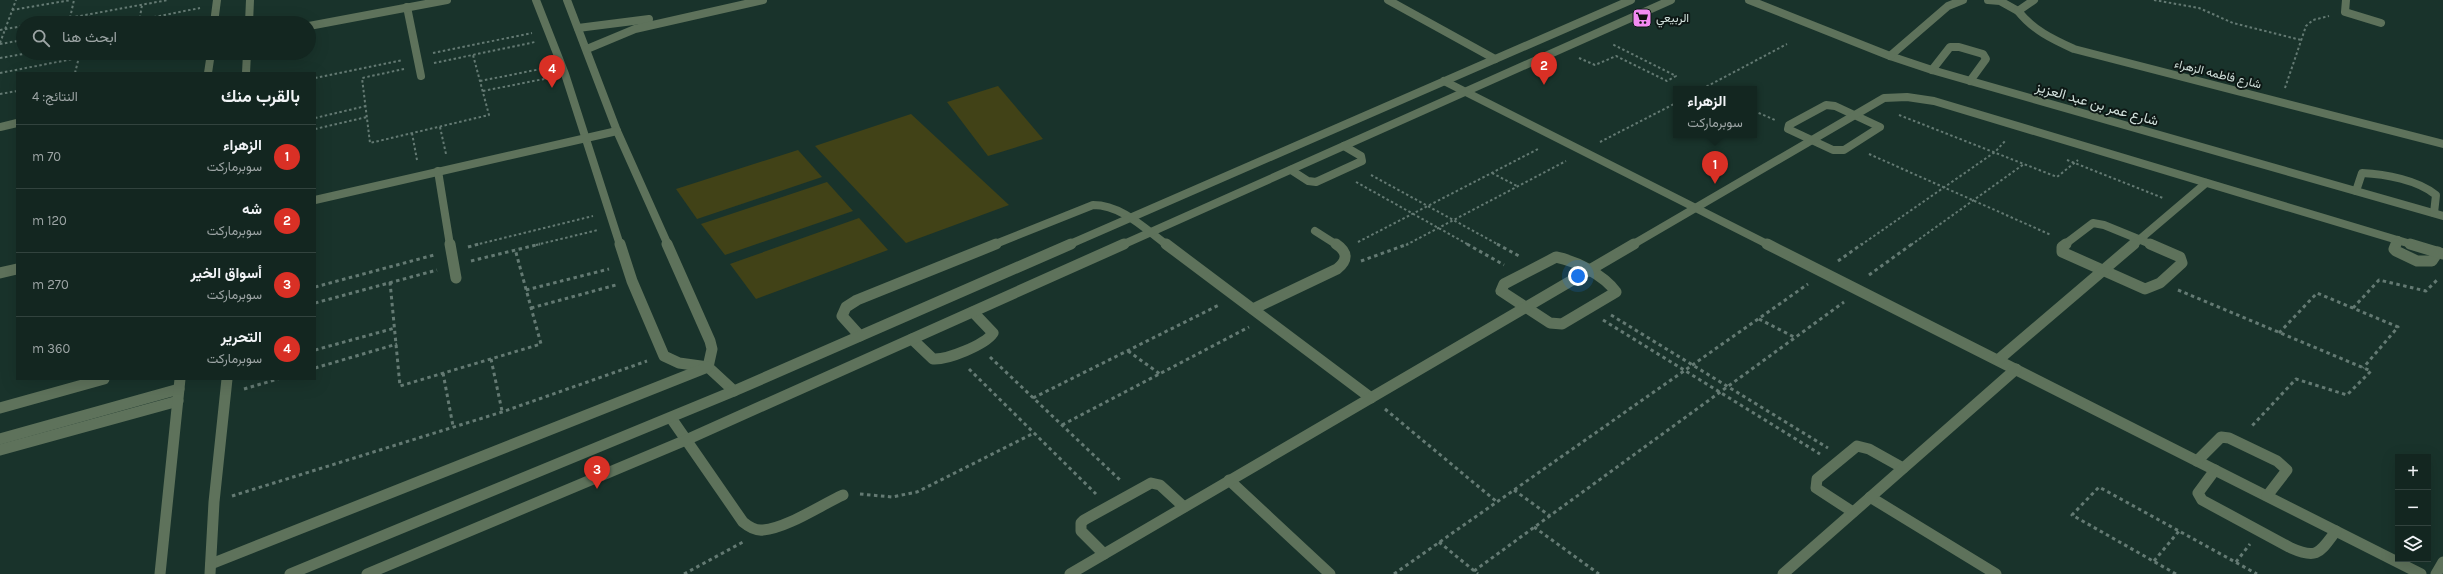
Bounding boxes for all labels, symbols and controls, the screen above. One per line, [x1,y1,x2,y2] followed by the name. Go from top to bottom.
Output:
[1631,7,1653,29] supermarket icon: الربيعي
[1656,11,1689,28] place label: الربيعي
[16,16,316,60] search box
[30,27,52,49] icon: search
[62,28,117,46] text: ابحث هنا
[1531,52,1557,85] pin: 2
[539,55,565,88] pin: 4
[2173,56,2263,94] street label: شارع فاطمه الزهراء
[2032,78,2160,132] street label: شارع عمر بن عبد العزيز
[221,86,300,106] text: بالقرب منك
[1673,86,1757,138] popup
[32,89,78,104] text: النتائج: 4
[1687,92,1726,110] text: الزهراء
[1687,115,1743,130] text: سوبرماركت
[223,136,262,154] text: الزهراء
[32,149,61,164] text: 70 m
[285,149,289,164] text: 1
[1702,151,1728,184] pin: 1
[207,159,262,174] text: سوبرماركت
[242,200,262,218] text: شه
[32,213,67,228] text: 120 m
[283,213,291,228] text: 2
[207,223,262,238] text: سوبرماركت
[190,264,262,282] text: أسواق الخير
[1568,266,1588,286] your location
[32,277,69,292] text: 270 m
[283,277,291,292] text: 3
[207,287,262,302] text: سوبرماركت
[221,328,262,346] text: التحرير
[32,341,70,356] text: 360 m
[283,341,291,356] text: 4
[207,351,262,366] text: سوبرماركت
[2395,454,2431,562] map controls
[2395,454,2431,490] button: +
[584,456,610,489] pin: 3
[2395,490,2431,526] button: −
[2395,526,2431,562] button: layers

